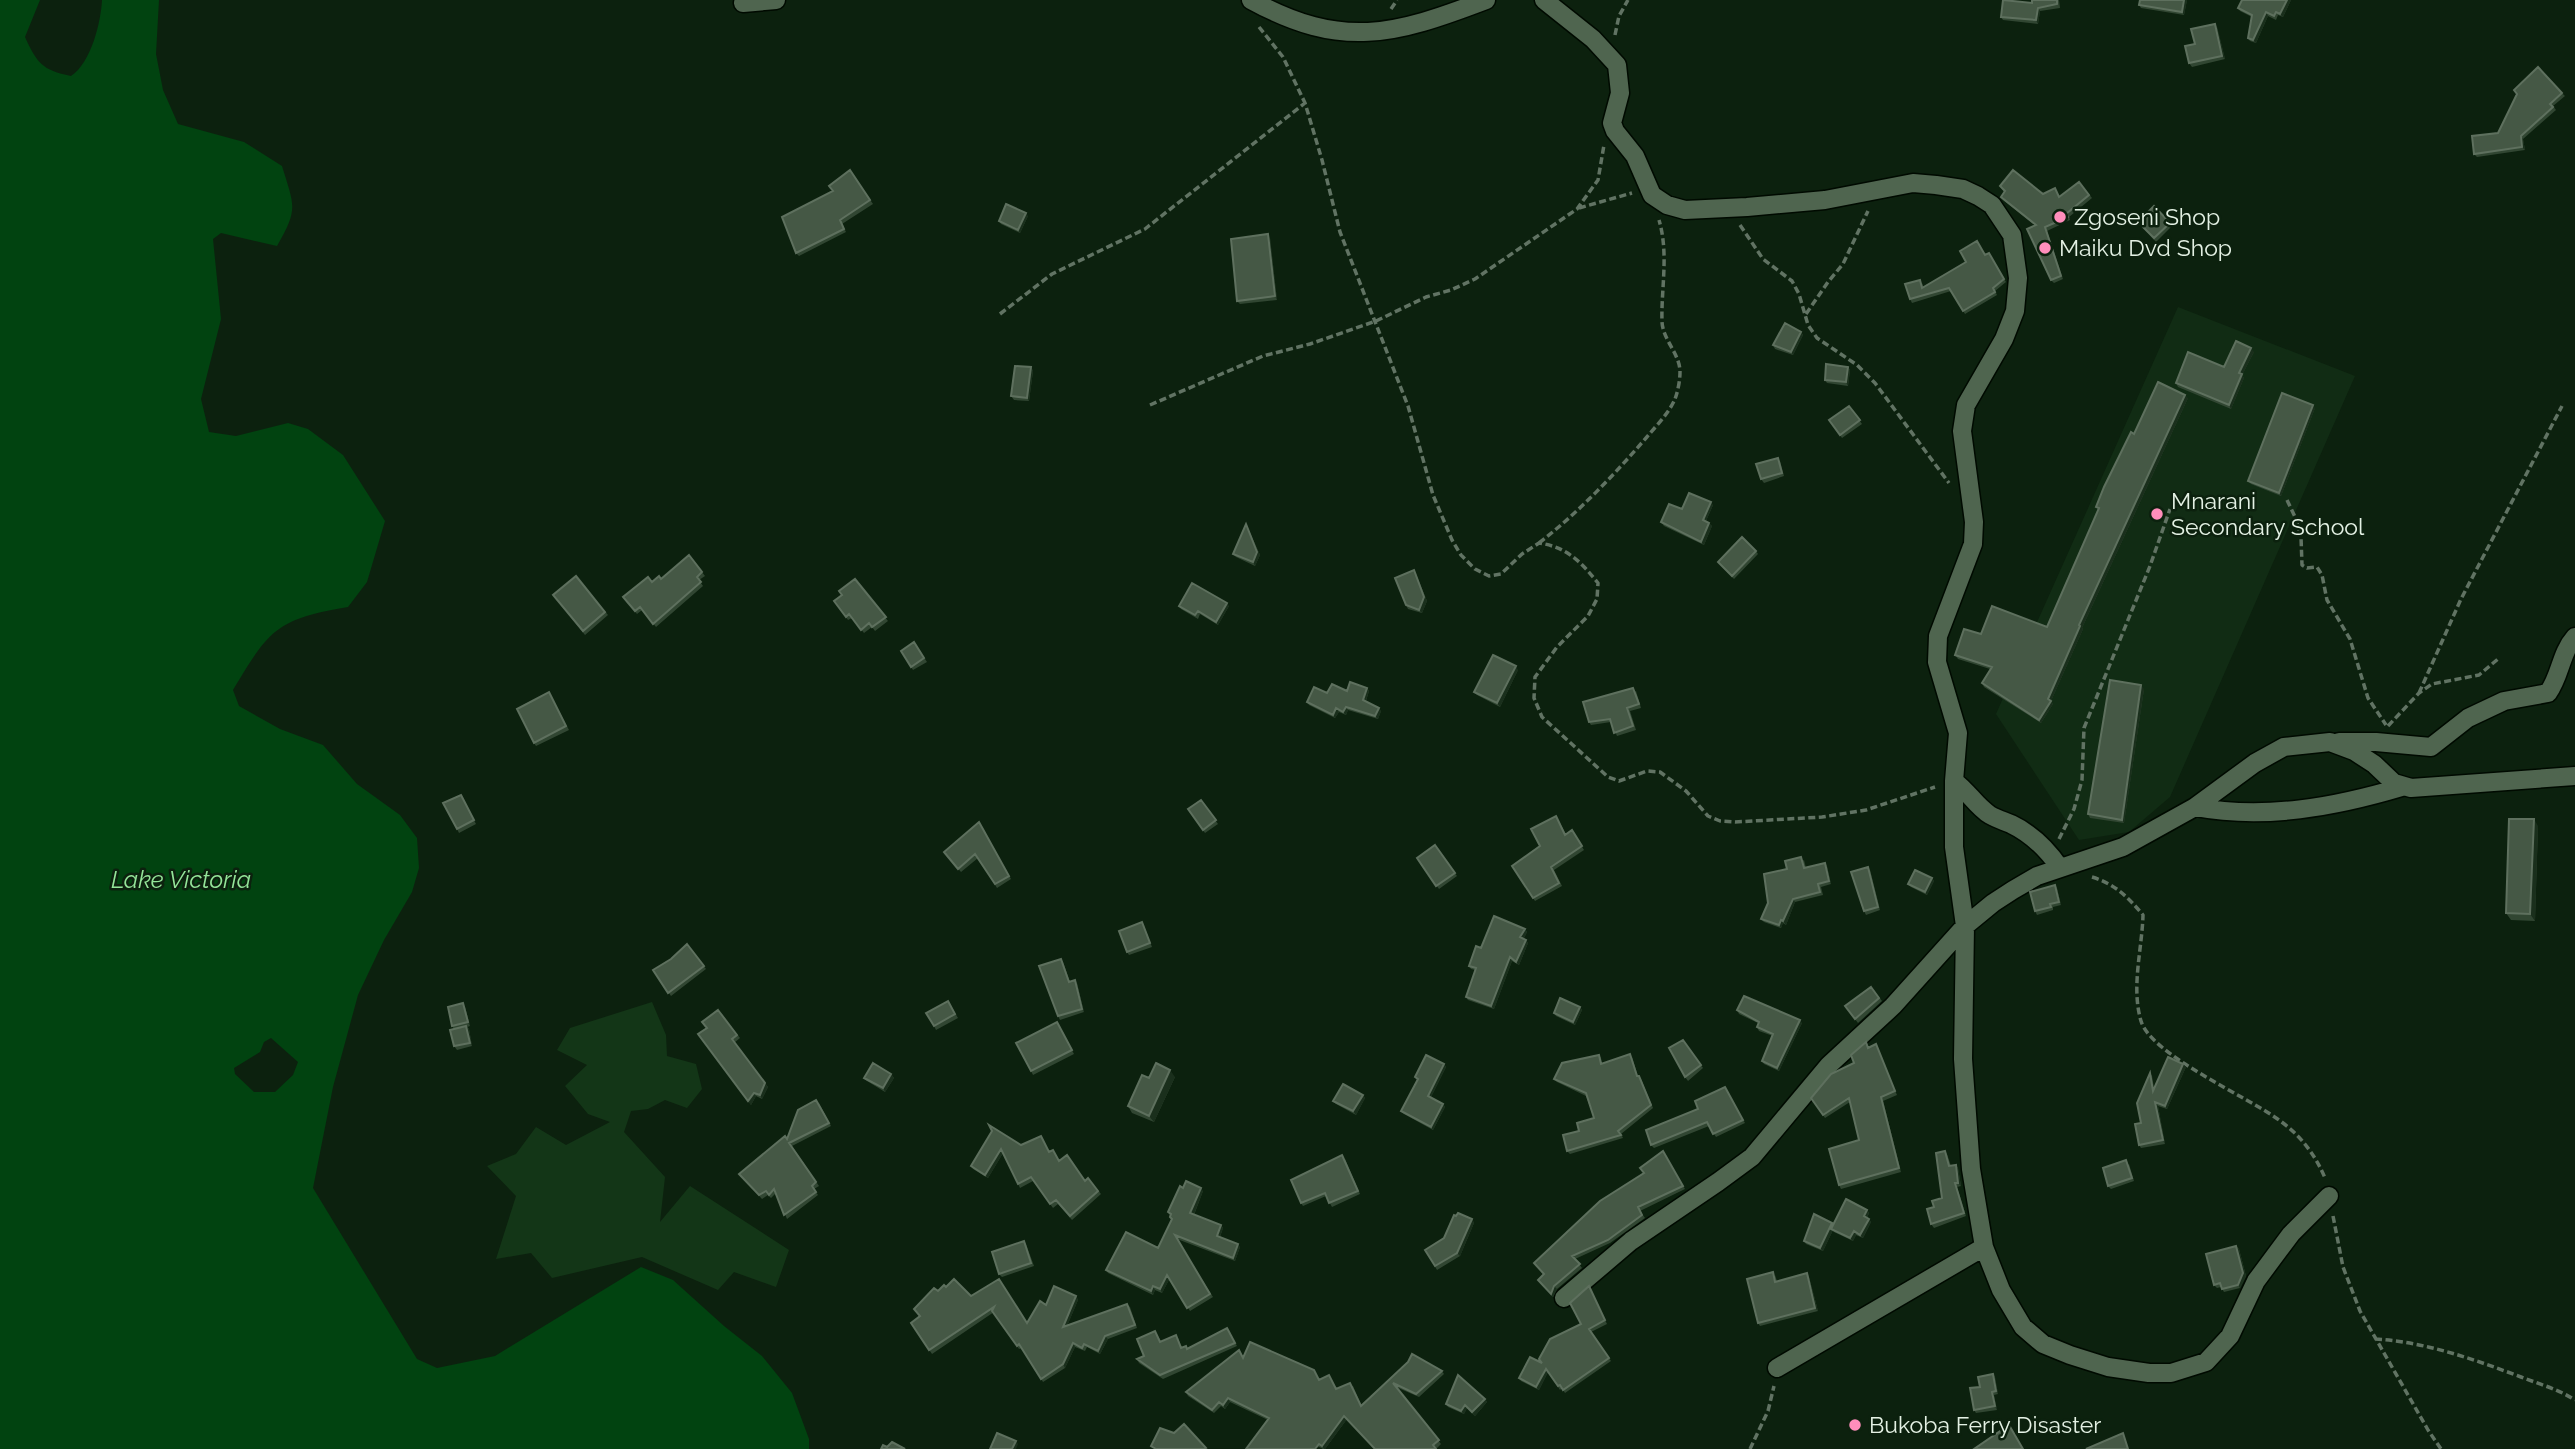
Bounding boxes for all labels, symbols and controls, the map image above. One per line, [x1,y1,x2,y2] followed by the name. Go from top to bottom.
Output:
[2074,203,2220,230] place label: Zgoseni Shop
[2052,209,2068,225] marker: Zgoseni Shop
[2059,234,2232,261] place label: Maiku Dvd Shop
[2037,240,2053,256] marker: Maiku Dvd Shop
[2171,487,2365,540] place label: Mnarani Secondary School
[2149,506,2165,522] marker: Mnarani Secondary School
[111,865,251,894] water label: Lake Victoria
[1869,1411,2101,1438] place label: Bukoba Ferry Disaster
[1847,1417,1863,1433] marker: Bukoba Ferry Disaster

